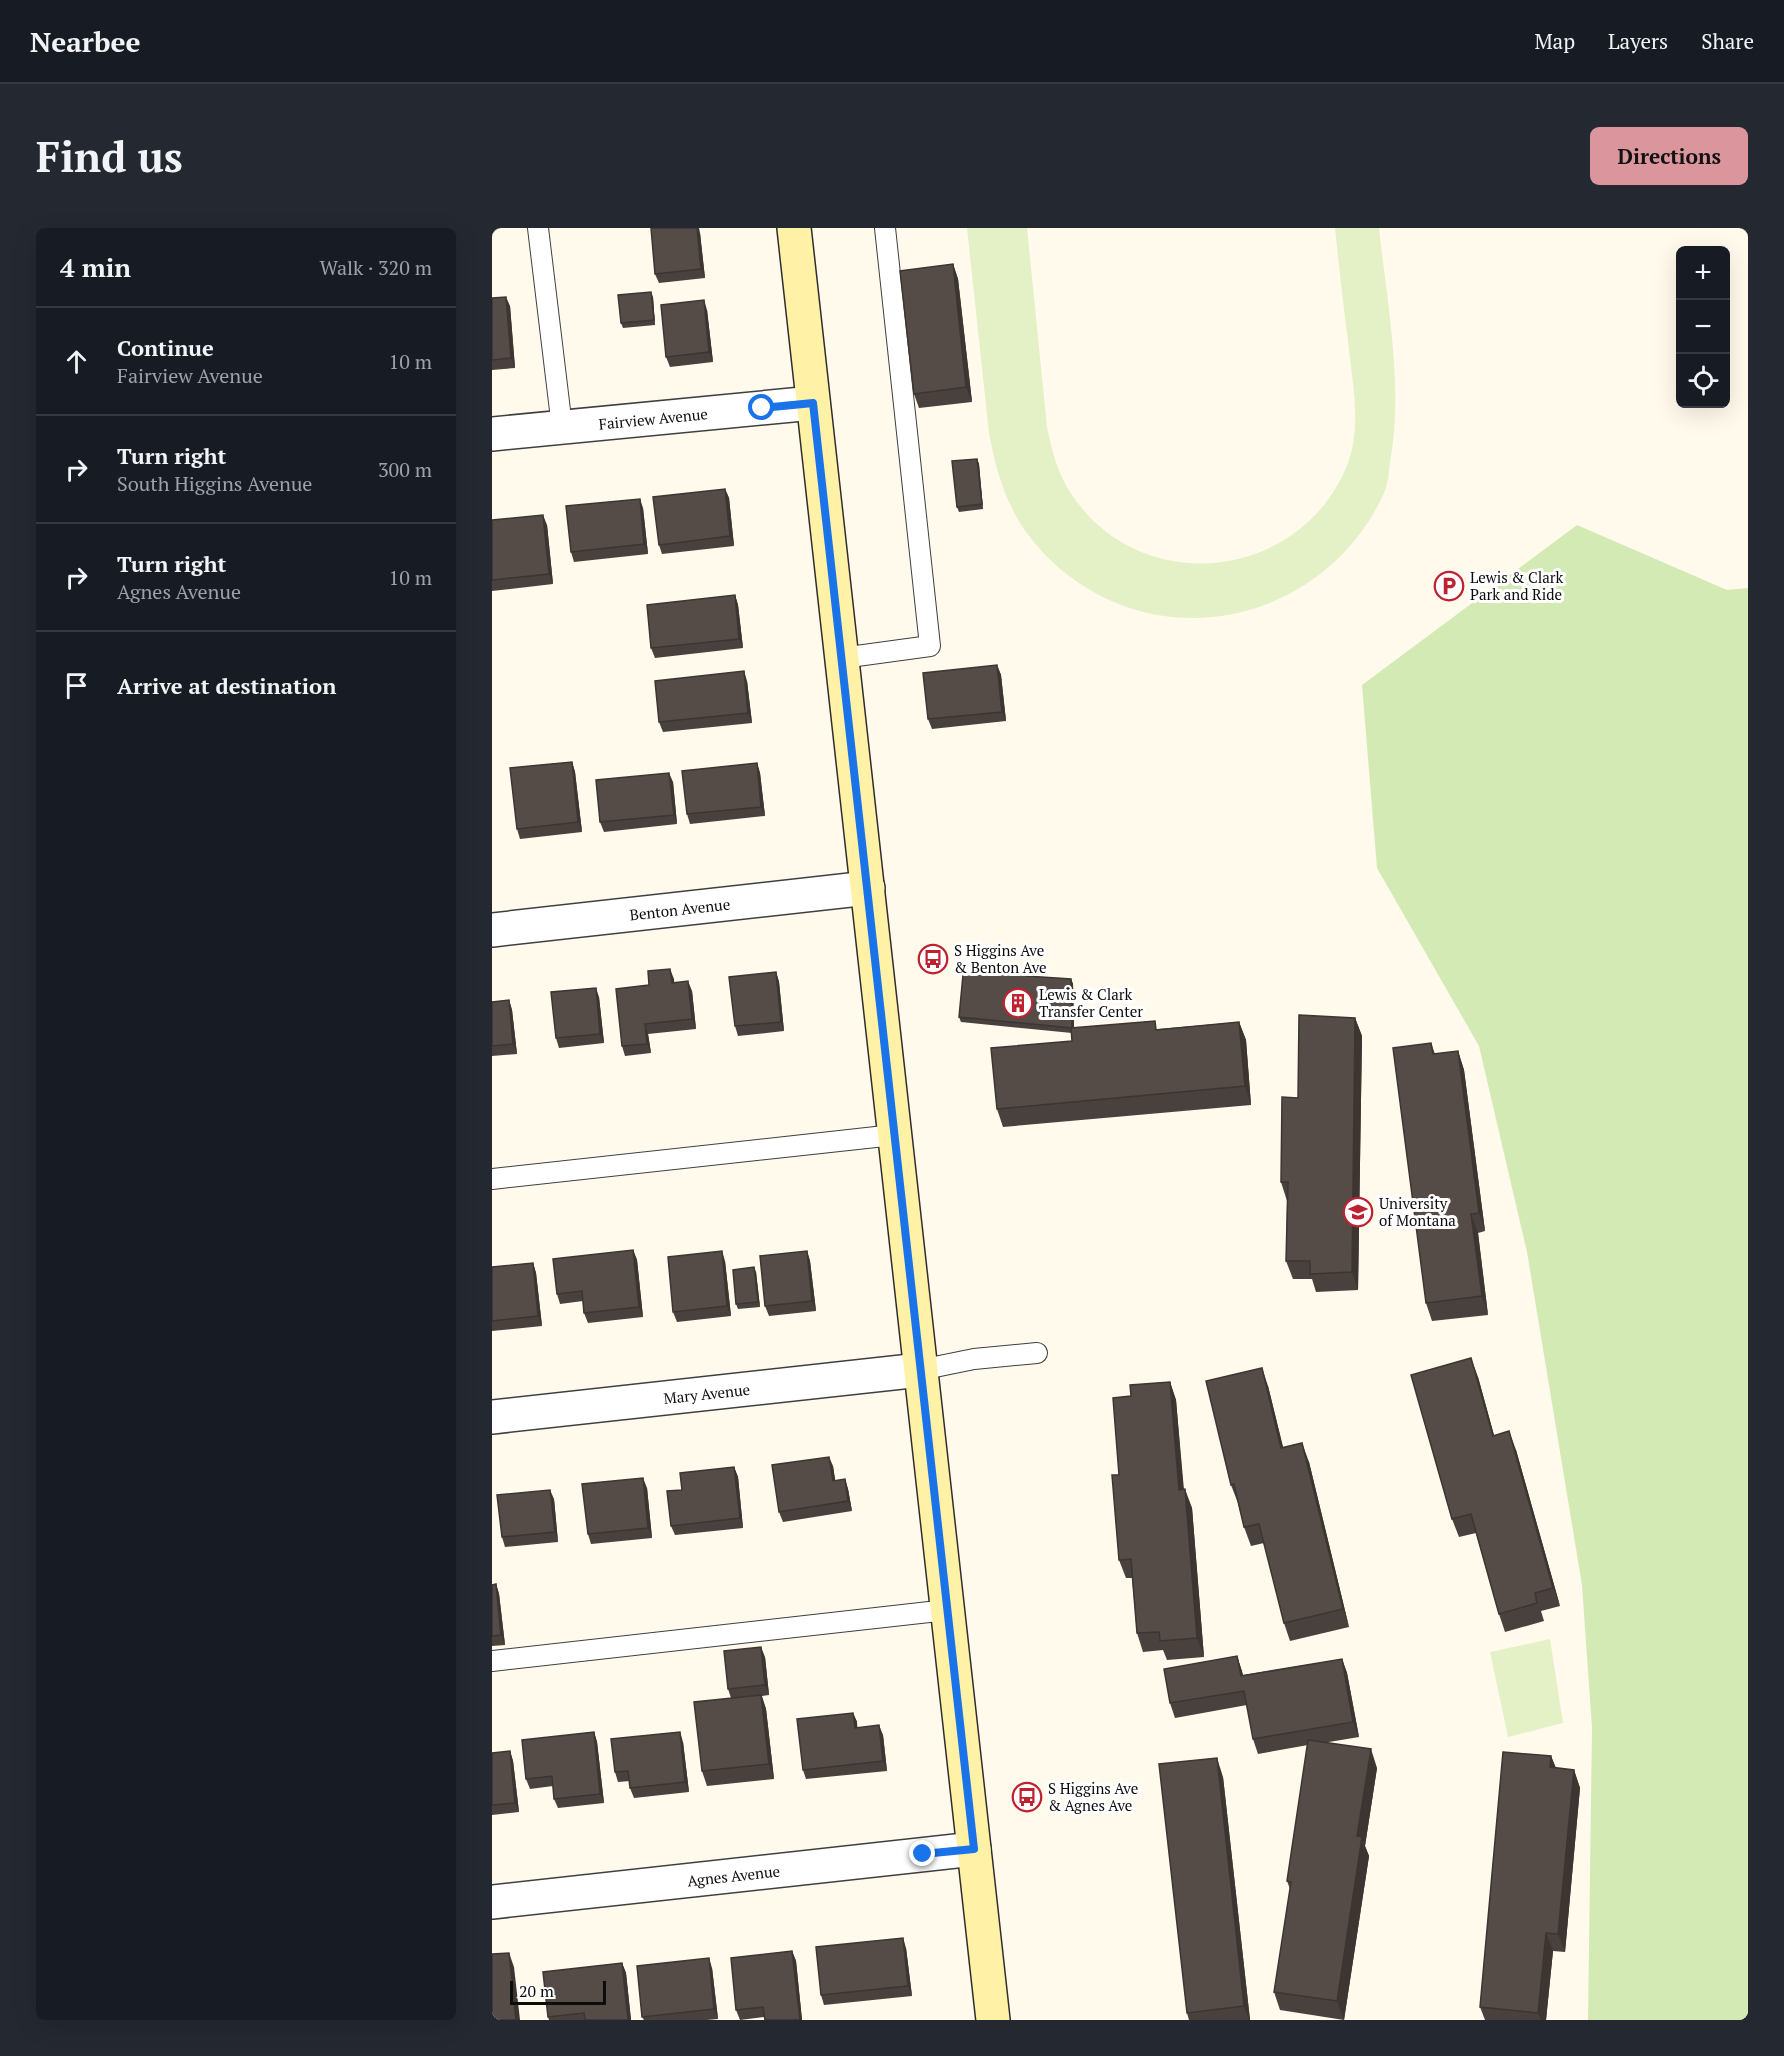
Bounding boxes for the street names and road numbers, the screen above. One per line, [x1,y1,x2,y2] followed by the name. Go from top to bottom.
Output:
[598,403,709,434] street label: Fairview Avenue
[629,893,731,925] street label: Benton Avenue
[663,1379,751,1408] street label: Mary Avenue
[686,1860,781,1890] street label: Agnes Avenue

